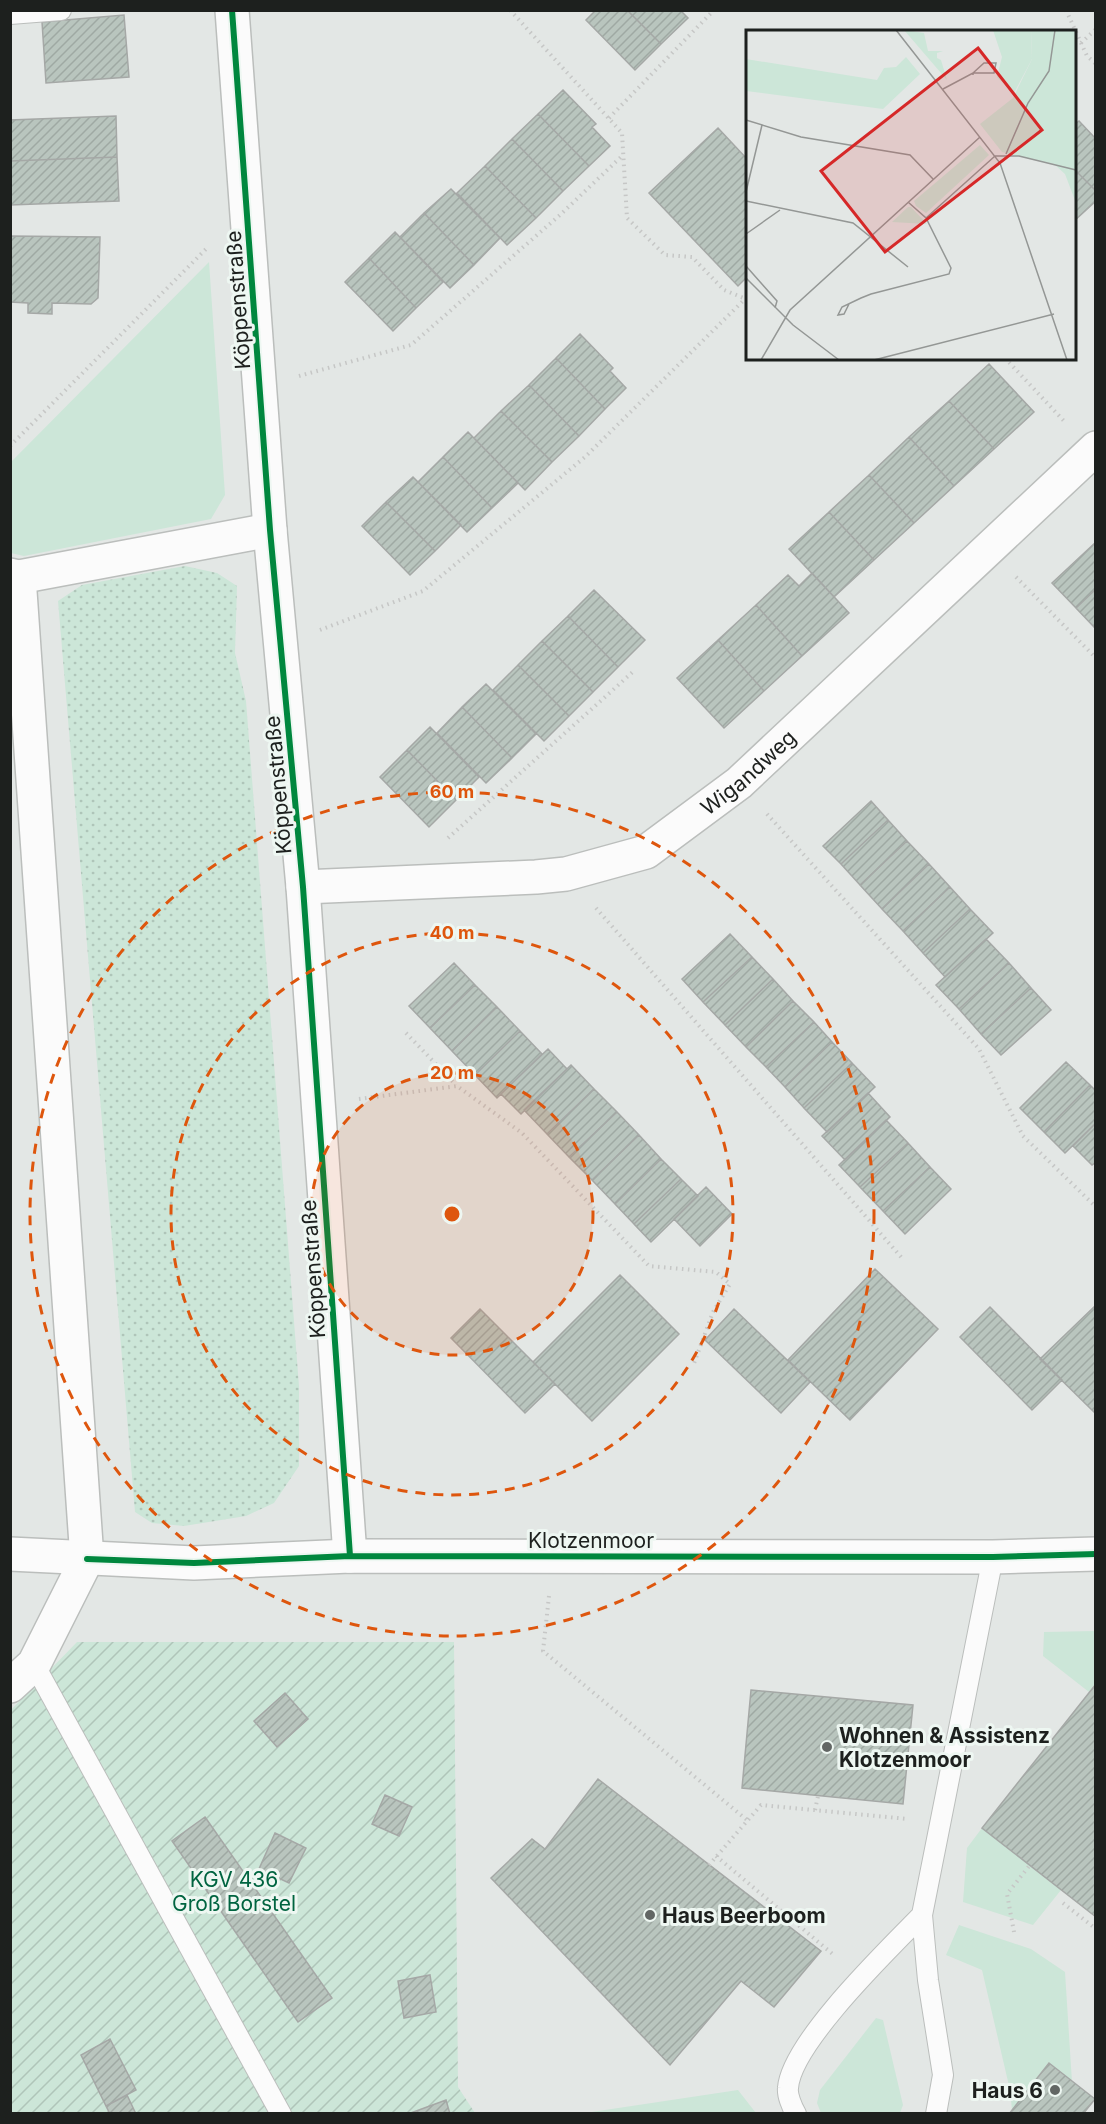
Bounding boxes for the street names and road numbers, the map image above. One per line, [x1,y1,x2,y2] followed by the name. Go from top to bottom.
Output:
[221,230,255,370] street label: Köppenstraße
[259,715,297,855] street label: Köppenstraße
[695,724,801,820] street label: Wigandweg
[296,1199,330,1339] street label: Köppenstraße
[528,1528,654,1553] street label: Klotzenmoor

